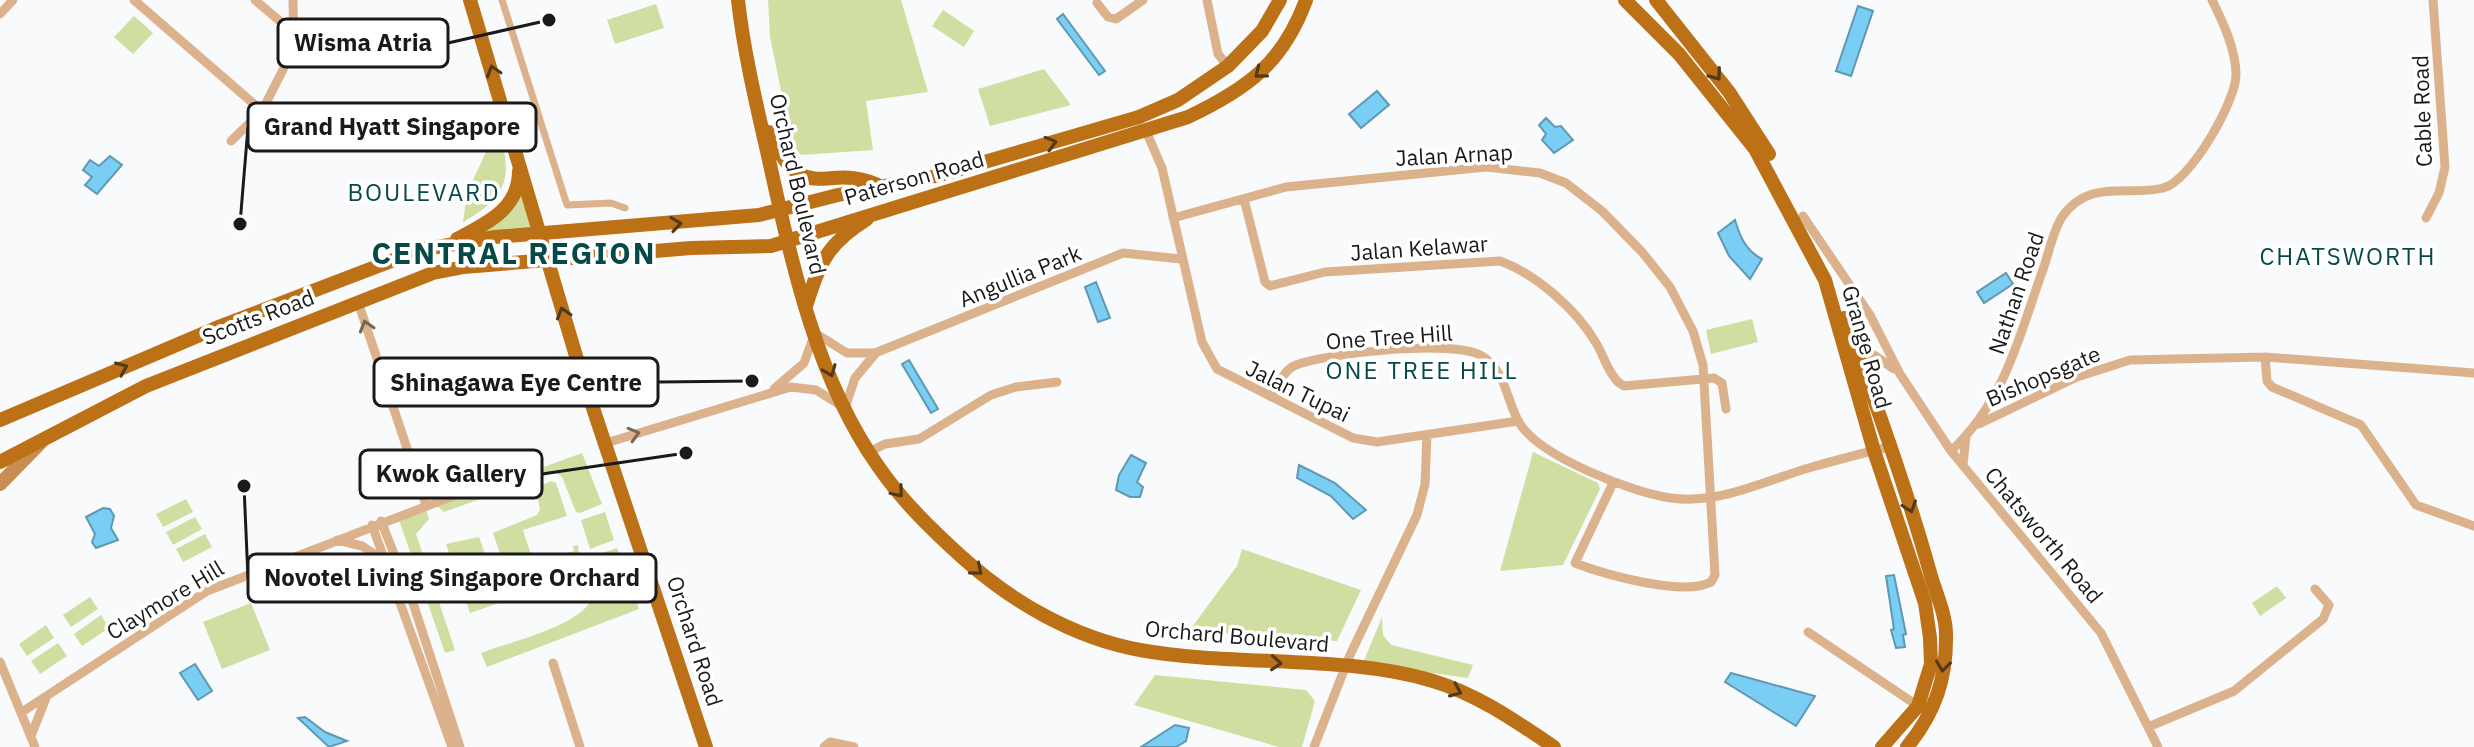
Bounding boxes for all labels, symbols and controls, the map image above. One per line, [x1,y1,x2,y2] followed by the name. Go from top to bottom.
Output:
[278,19,448,67] callout: Wisma Atria
[294,26,432,58] text: Wisma Atria
[2405,55,2438,167] street label: Cable Road
[1255,63,1269,78] one-way arrow
[487,65,503,79] one-way arrow
[1706,66,1721,80] one-way arrow
[764,91,833,277] street label: Orchard Boulevard
[248,103,536,151] callout: Grand Hyatt Singapore
[264,110,520,142] text: Grand Hyatt Singapore
[1044,136,1057,152] one-way arrow
[1395,137,1513,172] street label: Jalan Arnap
[841,144,987,211] street label: Paterson Road
[347,176,501,208] district label: BOULEVARD
[669,216,683,233] one-way arrow
[1349,228,1489,267] street label: Jalan Kelawar
[1981,228,2050,358] street label: Nathan Road
[372,233,656,272] district label: CENTRAL REGION
[954,238,1086,313] street label: Angullia Park
[2259,240,2437,272] district label: CHATSWORTH
[198,282,318,351] street label: Scotts Road
[1836,282,1899,412] street label: Grange Road
[556,307,572,321] one-way arrow
[1325,318,1453,355] street label: One Tree Hill
[359,320,375,333] one-way arrow
[1981,338,2104,413] street label: Bishopsgate
[1241,353,1355,428] street label: Jalan Tupai
[1326,354,1518,386] district label: ONE TREE HILL
[374,358,658,406] callout: Shinagawa Eye Centre
[114,362,128,378] one-way arrow
[820,363,836,377] one-way arrow
[390,366,642,398] text: Shinagawa Eye Centre
[627,427,640,443] one-way arrow
[360,450,542,498] callout: Kwok Gallery
[376,457,527,489] text: Kwok Gallery
[1979,460,2110,609] street label: Chatsworth Road
[888,483,902,498] one-way arrow
[1901,499,1917,513] one-way arrow
[101,553,229,646] street label: Claymore Hill
[248,554,656,602] callout: Novotel Living Singapore Orchard
[968,560,982,575] one-way arrow
[264,561,640,593] text: Novotel Living Singapore Orchard
[661,572,730,710] street label: Orchard Road
[1144,613,1330,658] street label: Orchard Boulevard
[1270,654,1283,671] one-way arrow
[1935,660,1952,673] one-way arrow
[1448,681,1462,697] one-way arrow

